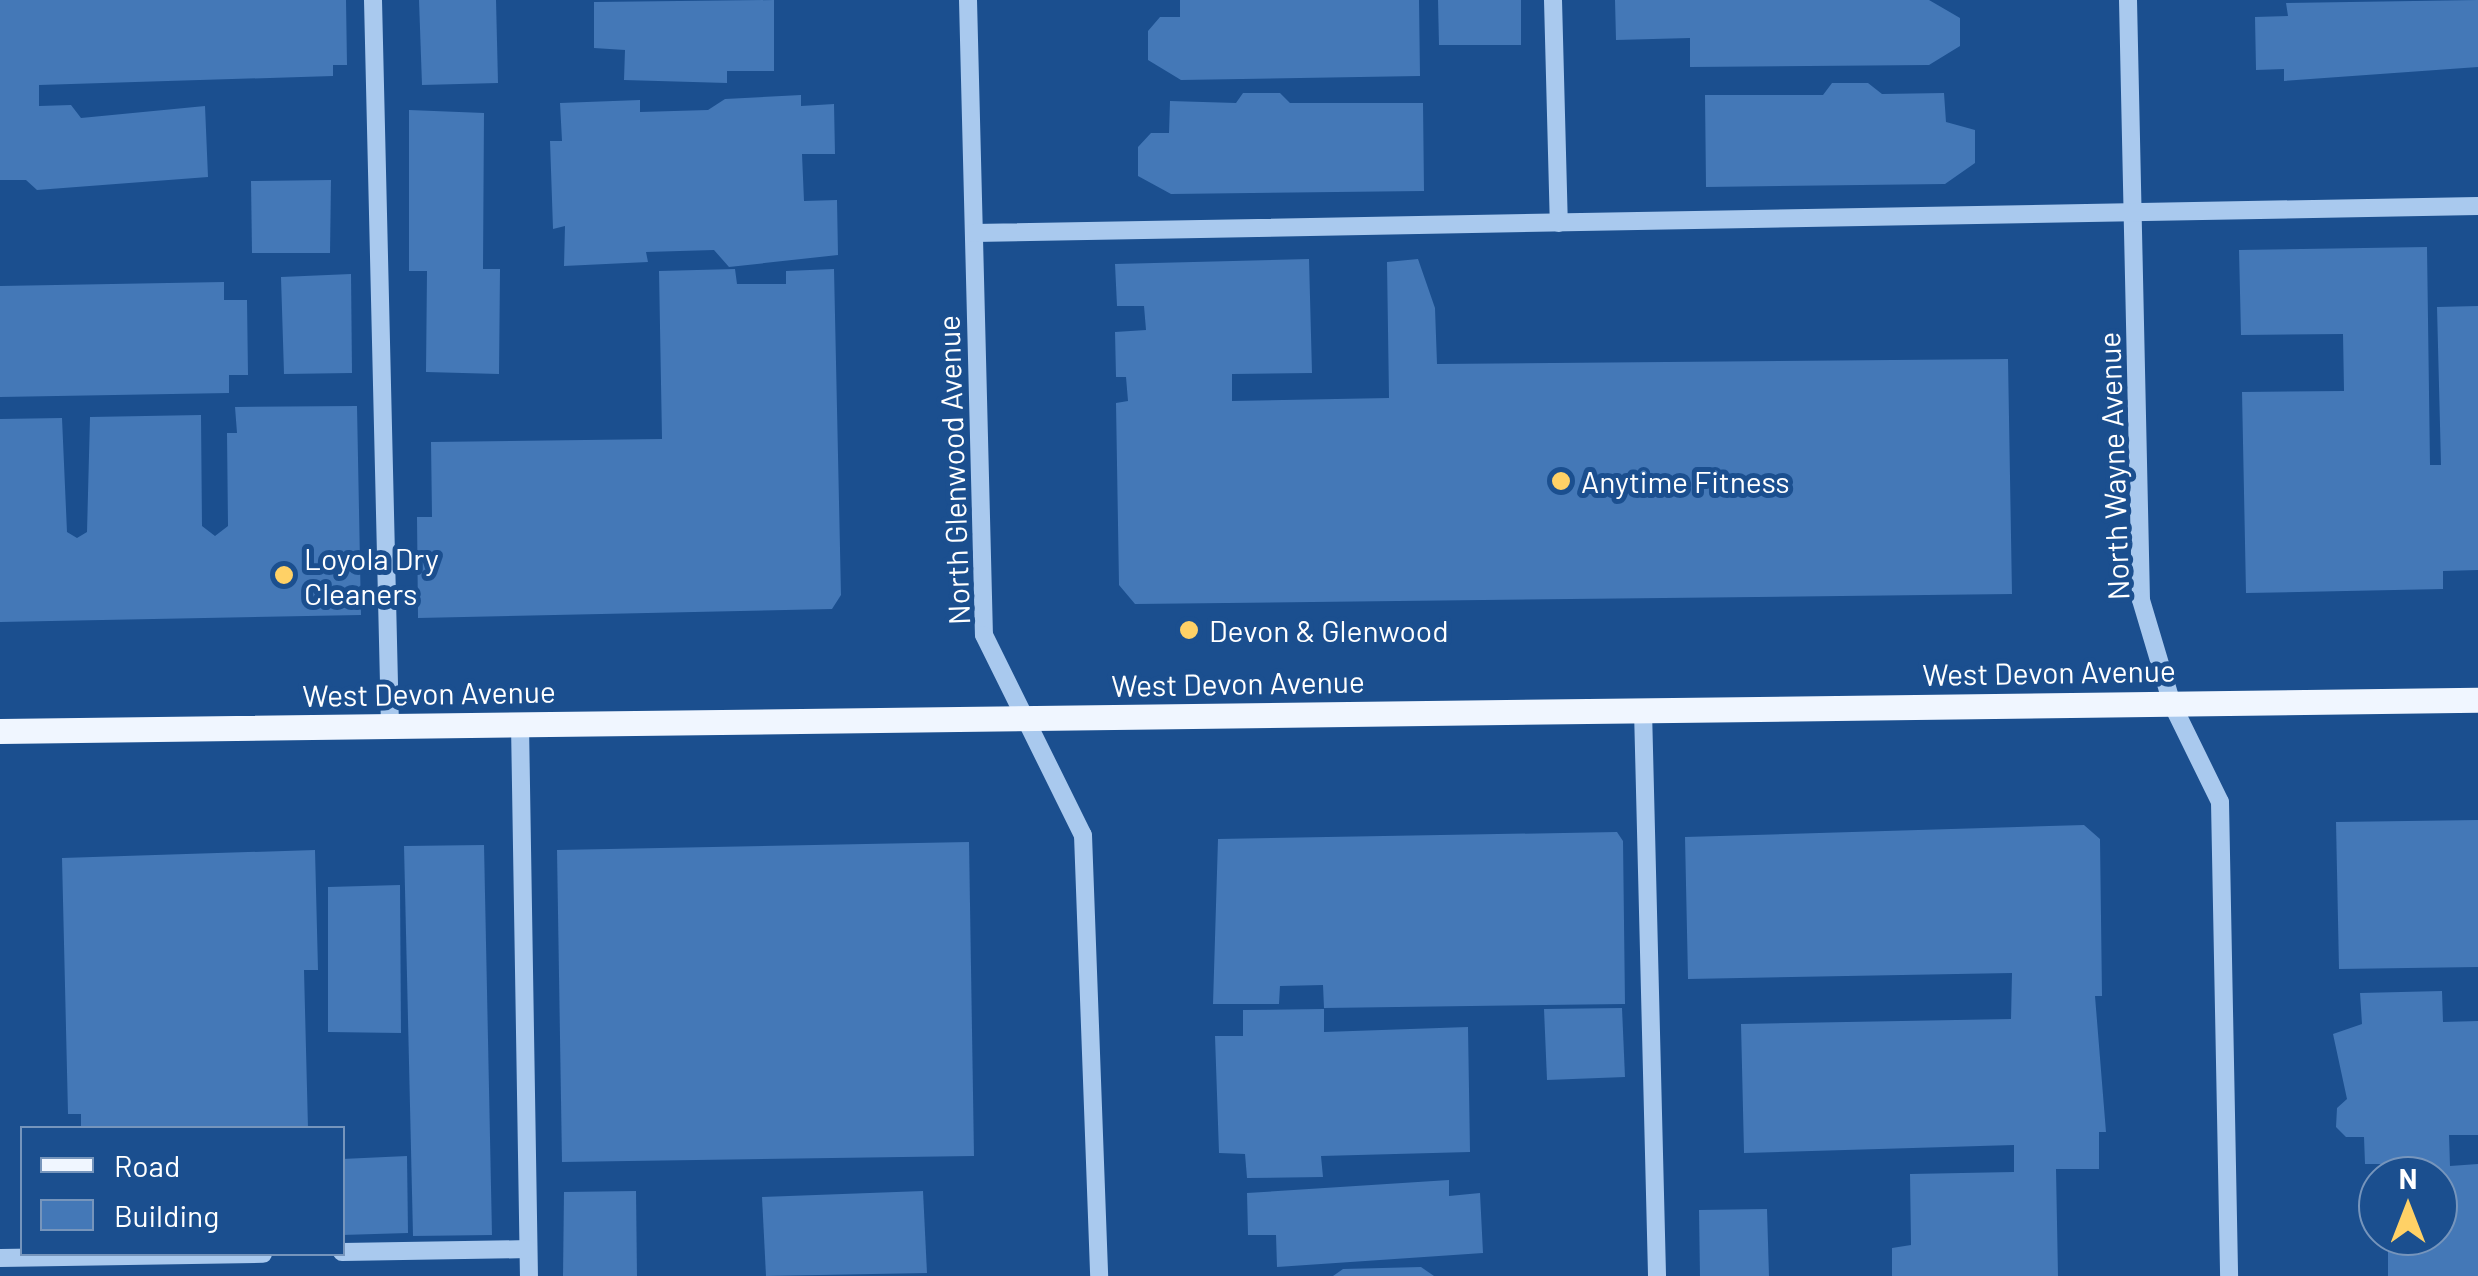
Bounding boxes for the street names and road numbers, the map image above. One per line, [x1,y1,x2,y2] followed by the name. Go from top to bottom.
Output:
[930,315,976,625] street label: North Glenwood Avenue
[2090,331,2136,601] street label: North Wayne Avenue
[1922,652,2176,692] street label: West Devon Avenue
[1111,663,1365,703] street label: West Devon Avenue
[302,673,556,713] street label: West Devon Avenue

